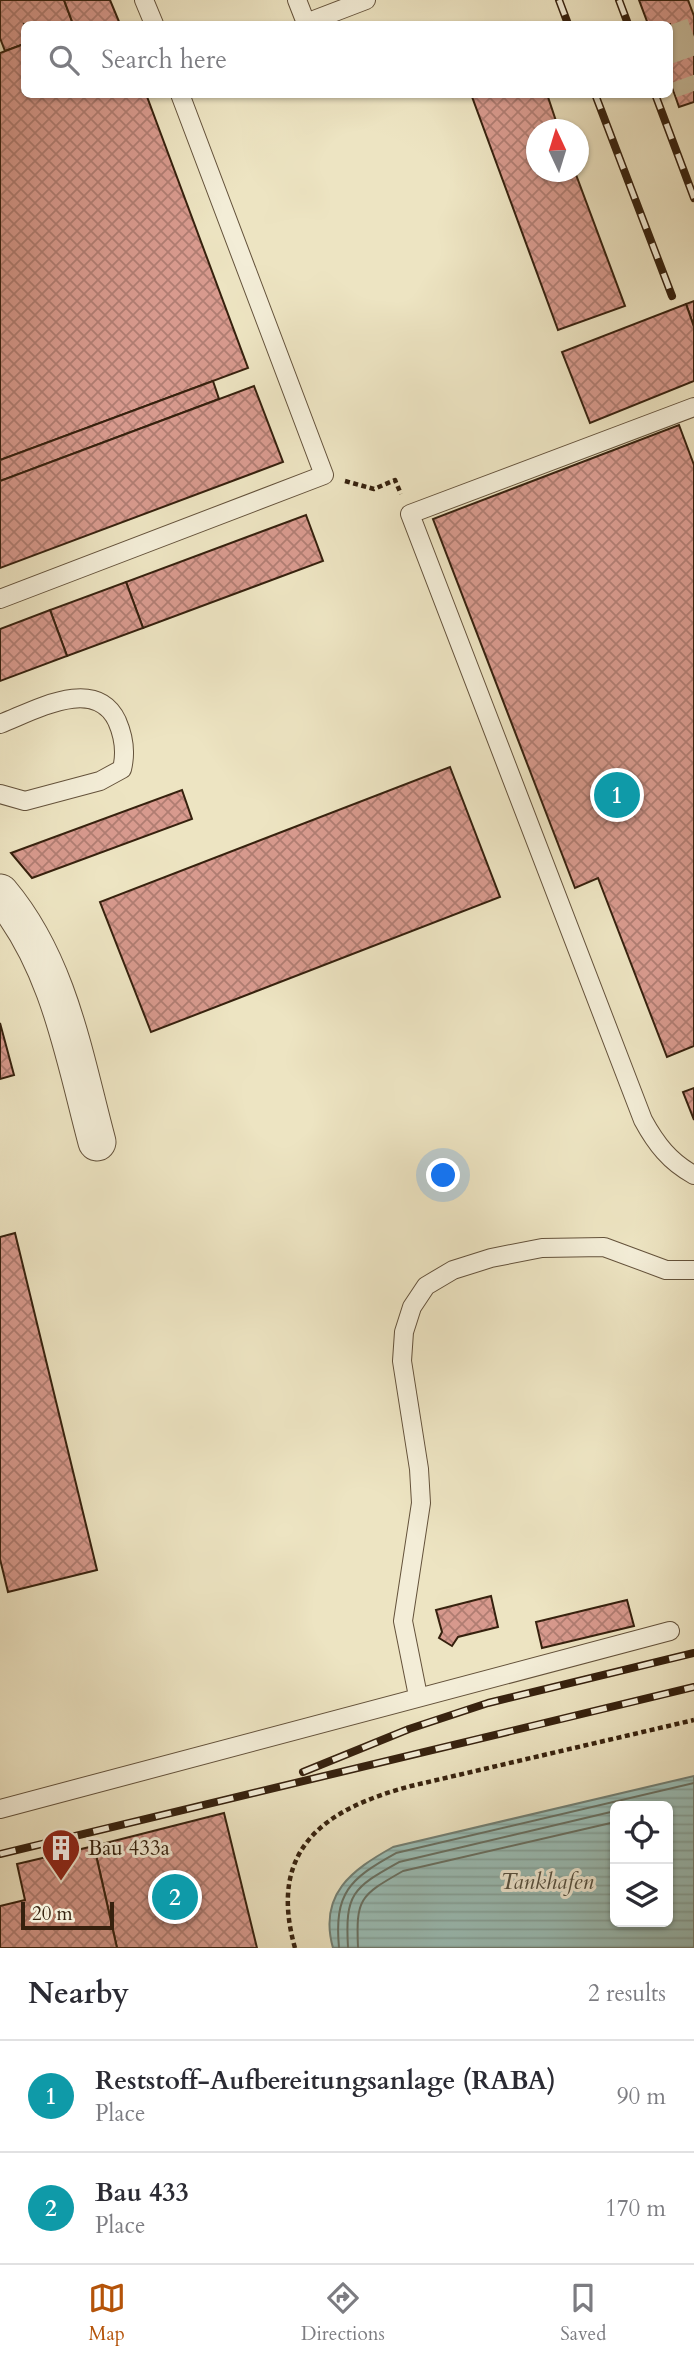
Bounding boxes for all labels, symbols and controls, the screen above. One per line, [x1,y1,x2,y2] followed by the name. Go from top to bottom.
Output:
[21,21,673,98] search box
[45,41,83,79] icon: search
[101,42,227,77] text: Search here
[526,119,589,182] north arrow
[594,769,640,821] pin: 1
[426,1158,460,1192] your location
[610,1801,673,1927] map controls
[610,1801,673,1864] button: locate
[40,1827,82,1882] building icon: Bau 433a
[88,1834,170,1863] place label: Bau 433a
[610,1864,673,1927] button: layers
[500,1866,594,1897] water label: Tankhafen
[152,1871,198,1923] pin: 2
[21,1899,114,1931] scale bar
[32,1901,73,1927] text: 20 m
[28,1973,129,2014] text: Nearby
[588,1978,666,2009] text: 2 results
[95,2063,556,2098] text: Reststoff-Aufbereitungsanlage (RABA)
[45,2081,57,2112] text: 1
[617,2081,666,2112] text: 90 m
[95,2098,145,2129] text: Place
[95,2175,189,2210] text: Bau 433
[45,2193,57,2224] text: 2
[605,2193,666,2224] text: 170 m
[95,2210,145,2241] text: Place
[88,2279,126,2347] tab: Map
[301,2279,385,2347] tab: Directions
[560,2279,606,2347] tab: Saved

